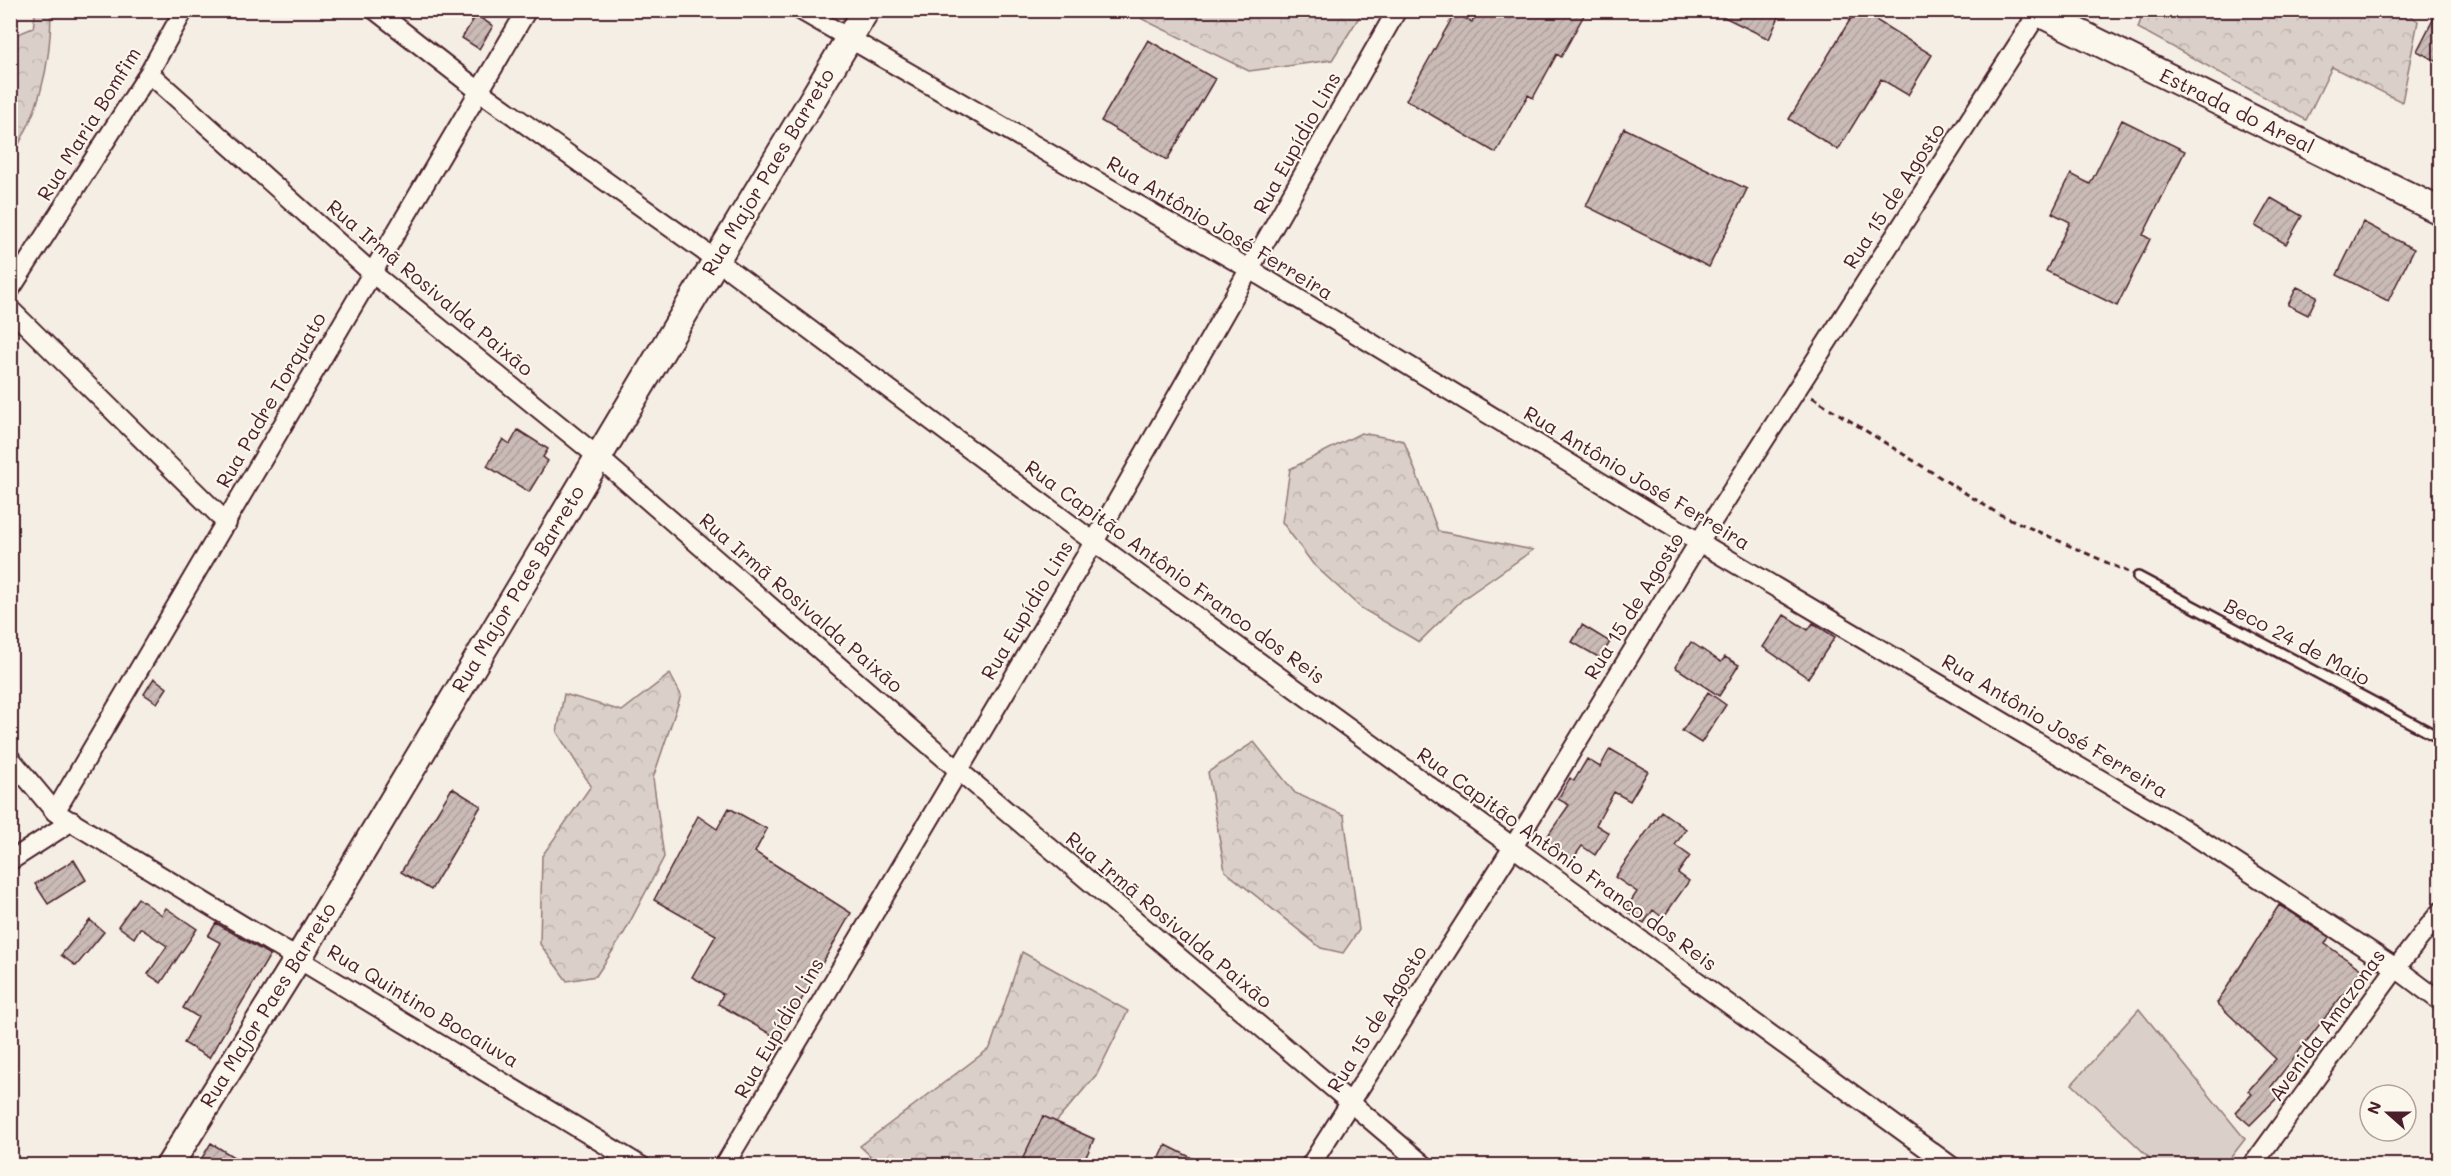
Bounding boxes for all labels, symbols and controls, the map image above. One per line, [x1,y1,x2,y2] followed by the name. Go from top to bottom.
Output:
[30,42,146,205] street label: Rua Maria Bomfim
[2156,61,2319,159] street label: Estrada do Areal
[695,63,839,280] street label: Rua Major Paes Barreto
[1246,67,1346,218] street label: Rua Eupídio Lins
[1836,117,1950,273] street label: Rua 15 de Agosto
[1103,149,1338,305] street label: Rua Antônio José Ferreira
[322,193,539,381] street label: Rua Irmã Rosivalda Paixão
[209,307,331,492] street label: Rua Padre Torquato
[1520,399,1755,555] street label: Rua Antônio José Ferreira
[1020,453,1331,689] street label: Rua Capitão Antônio Franco dos Reis
[445,480,589,697] street label: Rua Major Paes Barreto
[694,507,909,698] street label: Rua Irmã Rosivalda Paixão
[1577,527,1689,684] street label: Rua 15 de Agosto
[974,535,1078,684] street label: Rua Eupídio Lins
[2220,592,2375,691] street label: Beco 24 de Maio
[1938,647,2173,803] street label: Rua Antônio José Ferreira
[1412,740,1723,976] street label: Rua Capitão Antônio Franco dos Reis
[1061,825,1278,1013] street label: Rua Irmã Rosivalda Paixão
[193,897,341,1112] street label: Rua Major Paes Barreto
[323,938,524,1073] street label: Rua Quintino Bocaiuva
[1320,940,1432,1097] street label: Rua 15 de Agosto
[2262,943,2390,1106] street label: Avenida Amazonas
[727,953,829,1102] street label: Rua Eupídio Lins
[2358,1083,2418,1143] north arrow
[2362,1098,2386,1117] text: N

